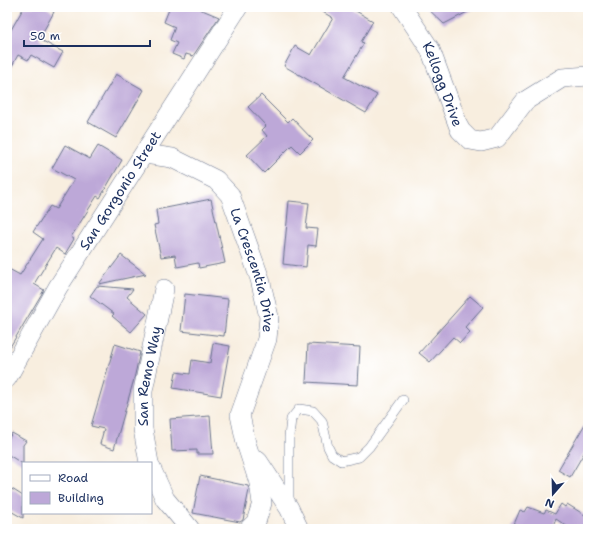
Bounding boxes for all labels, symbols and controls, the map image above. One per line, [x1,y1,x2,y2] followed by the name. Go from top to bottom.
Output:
[24,22,150,48] scale bar
[30,28,60,44] text: 50 m
[419,38,467,129] street label: Kellogg Drive
[75,128,165,254] street label: San Gorgonio Street
[226,205,278,334] street label: La Crescentia Drive
[134,324,165,426] street label: San Remo Way
[22,462,152,514] legend
[58,470,89,486] text: Road
[533,474,573,514] north arrow
[58,490,104,506] text: Building
[543,494,556,511] text: N

